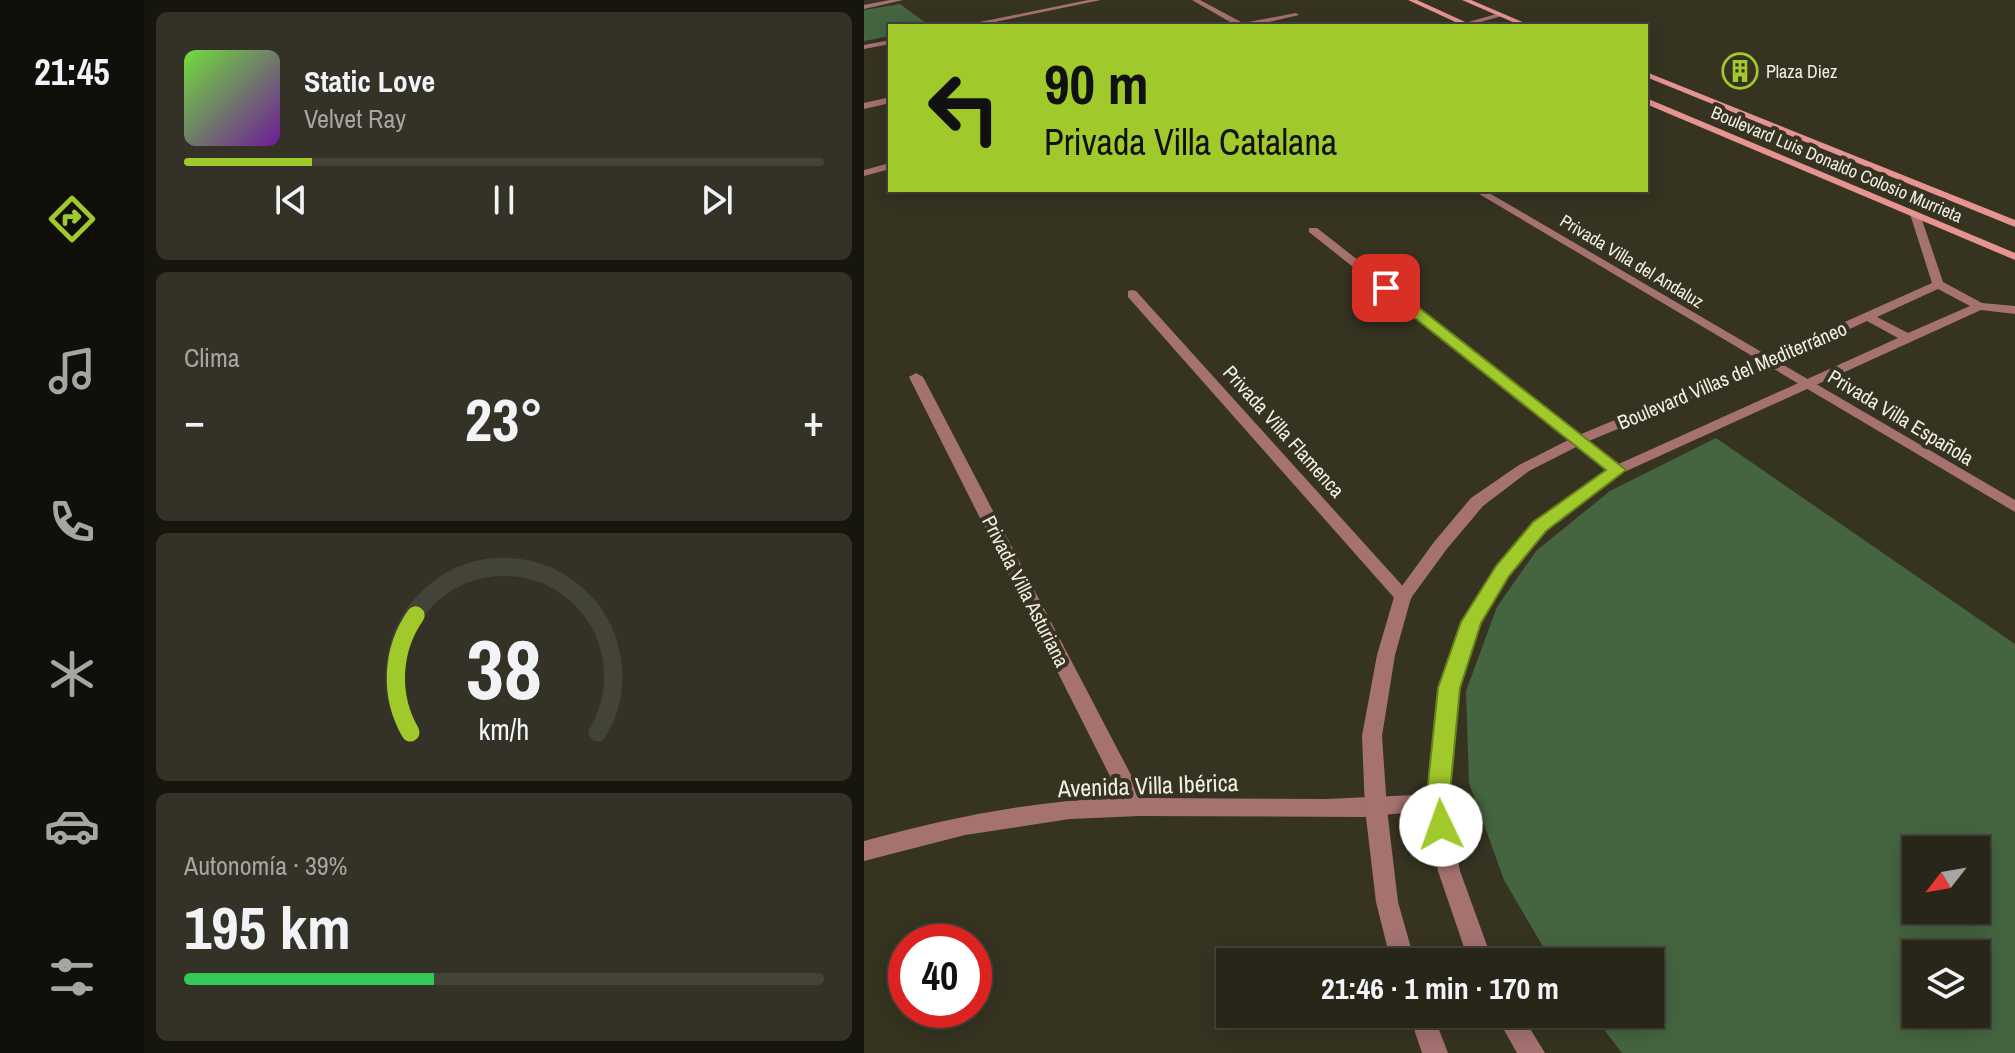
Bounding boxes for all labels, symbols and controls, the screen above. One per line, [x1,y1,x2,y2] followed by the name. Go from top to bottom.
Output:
[1044,46,1149,121] text: 90 m
[34,48,110,96] text: 21:45
[1721,52,1759,90] building icon: Plaza Diez
[912,56,1016,160] icon: left
[1766,59,1837,84] place label: Plaza Diez
[304,61,435,101] text: Static Love
[1708,100,1966,228] street label: Boulevard Luis Donaldo Colosio Murrieta
[304,101,406,136] text: Velvet Ray
[1044,118,1337,166] text: Privada Villa Catalana
[269,178,313,222] icon: previous
[482,178,526,222] icon: pause
[695,178,739,222] icon: next
[44,191,100,247] icon: directions
[1555,208,1709,314] street label: Privada Villa del Andaluz
[1352,254,1420,322] pin
[1364,266,1408,310] icon: arrive
[1613,314,1851,436] street label: Boulevard Villas del Mediterráneo
[184,340,240,375] text: Clima
[44,343,100,399] icon: music
[1217,359,1351,503] street label: Privada Villa Flamenca
[1823,363,1979,471] street label: Privada Villa Española
[465,379,543,460] text: 23°
[184,390,205,450] text: −
[803,390,824,450] text: +
[44,494,100,550] icon: phone
[976,511,1076,671] street label: Privada Villa Asturiana
[466,612,542,724] text: 38
[44,646,100,702] icon: climate
[479,710,529,749] text: km/h
[1056,766,1239,804] street label: Avenida Villa Ibérica
[1399,783,1483,867] position arrow
[44,798,100,854] icon: car
[1902,836,1990,924] north arrow
[1902,836,1990,1028] map controls
[184,848,348,883] text: Autonomía · 39%
[184,887,351,968] text: 195 km
[888,924,992,1028] speed limit sign: 40
[1902,940,1990,1028] button: layers
[44,949,100,1005] icon: filters
[1321,968,1559,1008] text: 21:46 · 1 min · 170 m

